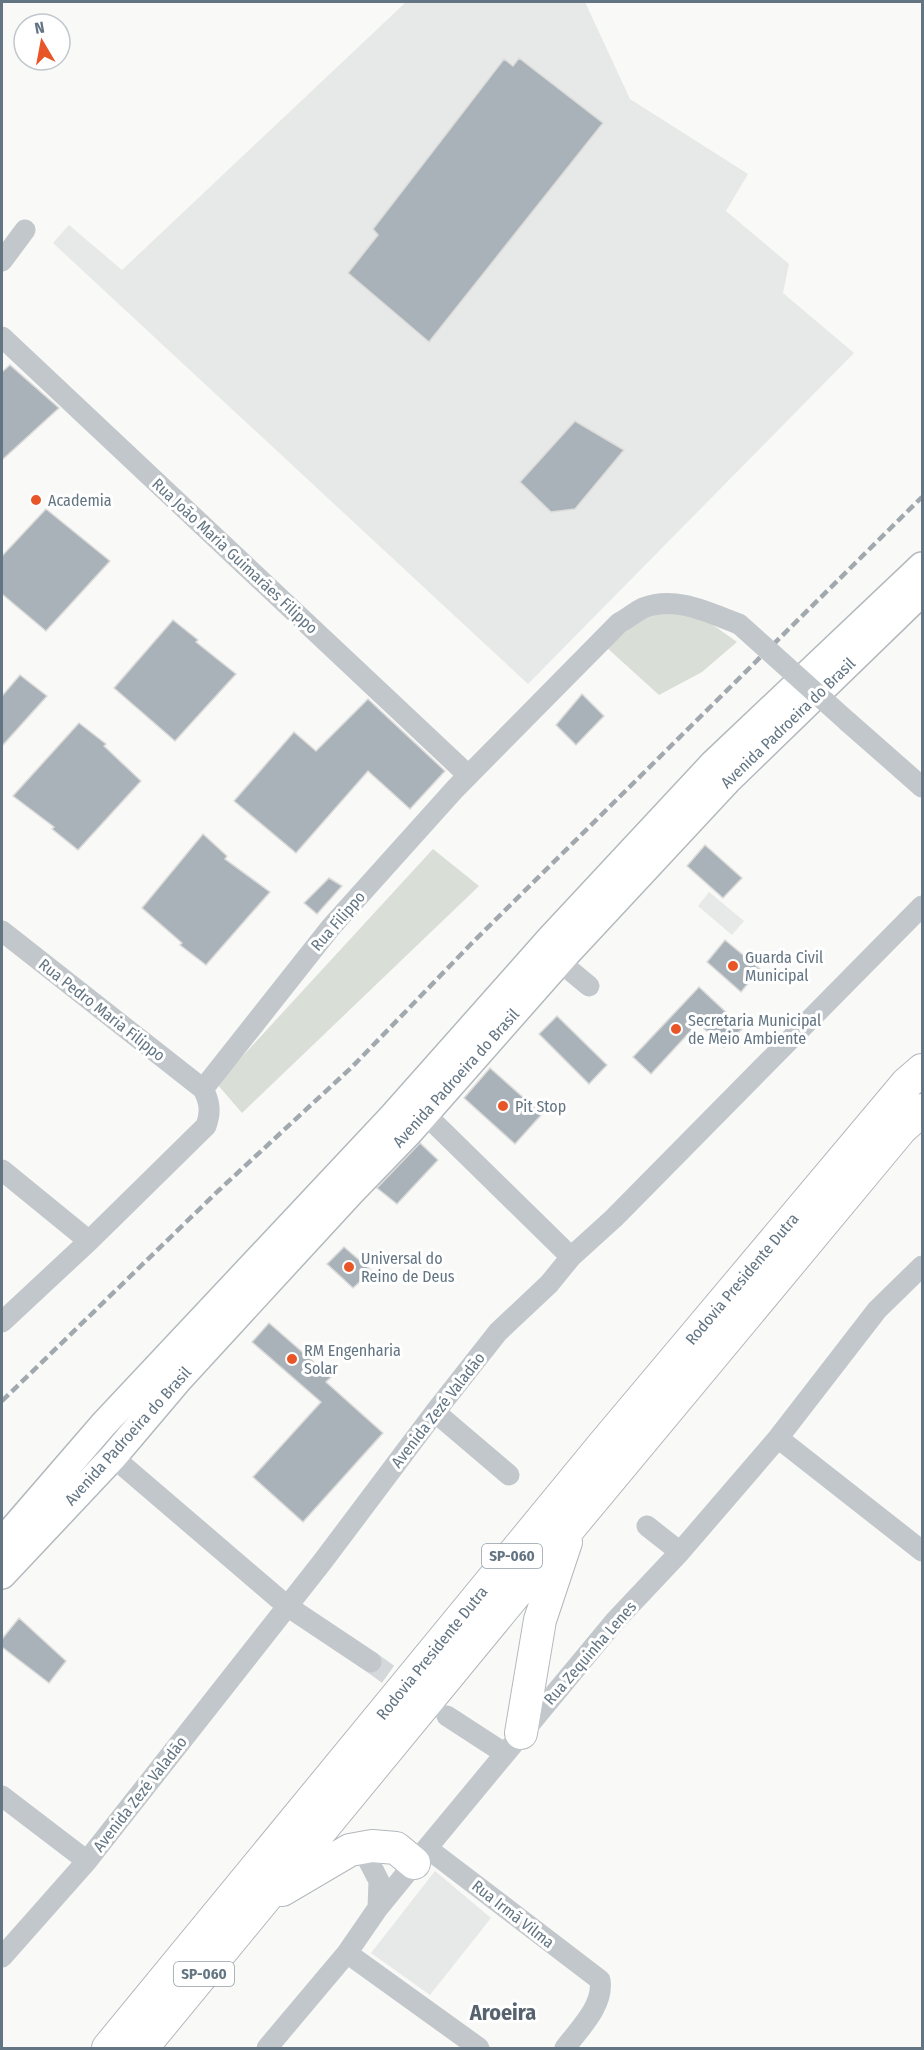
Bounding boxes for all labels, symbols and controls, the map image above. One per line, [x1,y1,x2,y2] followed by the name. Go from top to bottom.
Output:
[12,12,72,72] north arrow
[33,18,46,38] text: N
[148,474,322,638] street label: Rua João Maria Guimarães Filippo
[48,491,112,510] place label: Academia
[29,493,43,507] marker: Academia
[717,654,859,792] street label: Avenida Padroeira do Brasil
[307,887,369,955] street label: Rua Filippo
[745,948,823,985] place label: Guarda Civil Municipal
[35,955,169,1065] street label: Rua Pedro Maria Filippo
[726,959,740,973] marker: Guarda Civil Municipal
[389,1005,523,1151] street label: Avenida Padroeira do Brasil
[688,1011,821,1048] place label: Secretaria Municipal de Meio Ambiente
[669,1022,683,1036] marker: Secretaria Municipal de Meio Ambiente
[515,1097,566,1116] place label: Pit Stop
[496,1099,510,1113] marker: Pit Stop
[681,1209,803,1349] street label: Rodovia Presidente Dutra
[361,1249,455,1286] place label: Universal do Reino de Deus
[342,1260,356,1274] marker: Universal do Reino de Deus
[304,1341,401,1378] place label: RM Engenharia Solar
[387,1349,489,1471] street label: Avenida Zezé Valadão
[285,1352,299,1366] marker: RM Engenharia Solar
[61,1363,195,1509] street label: Avenida Padroeira do Brasil
[482,1544,542,1568] road number: SP-060
[372,1582,492,1723] street label: Rodovia Presidente Dutra
[540,1597,640,1709] street label: Rua Zequinha Lenes
[89,1733,191,1855] street label: Avenida Zezé Valadão
[468,1876,558,1952] street label: Rua Irmã Vilma
[174,1962,234,1986] road number: SP-060
[469,1999,536,2026] district label: Aroeira

